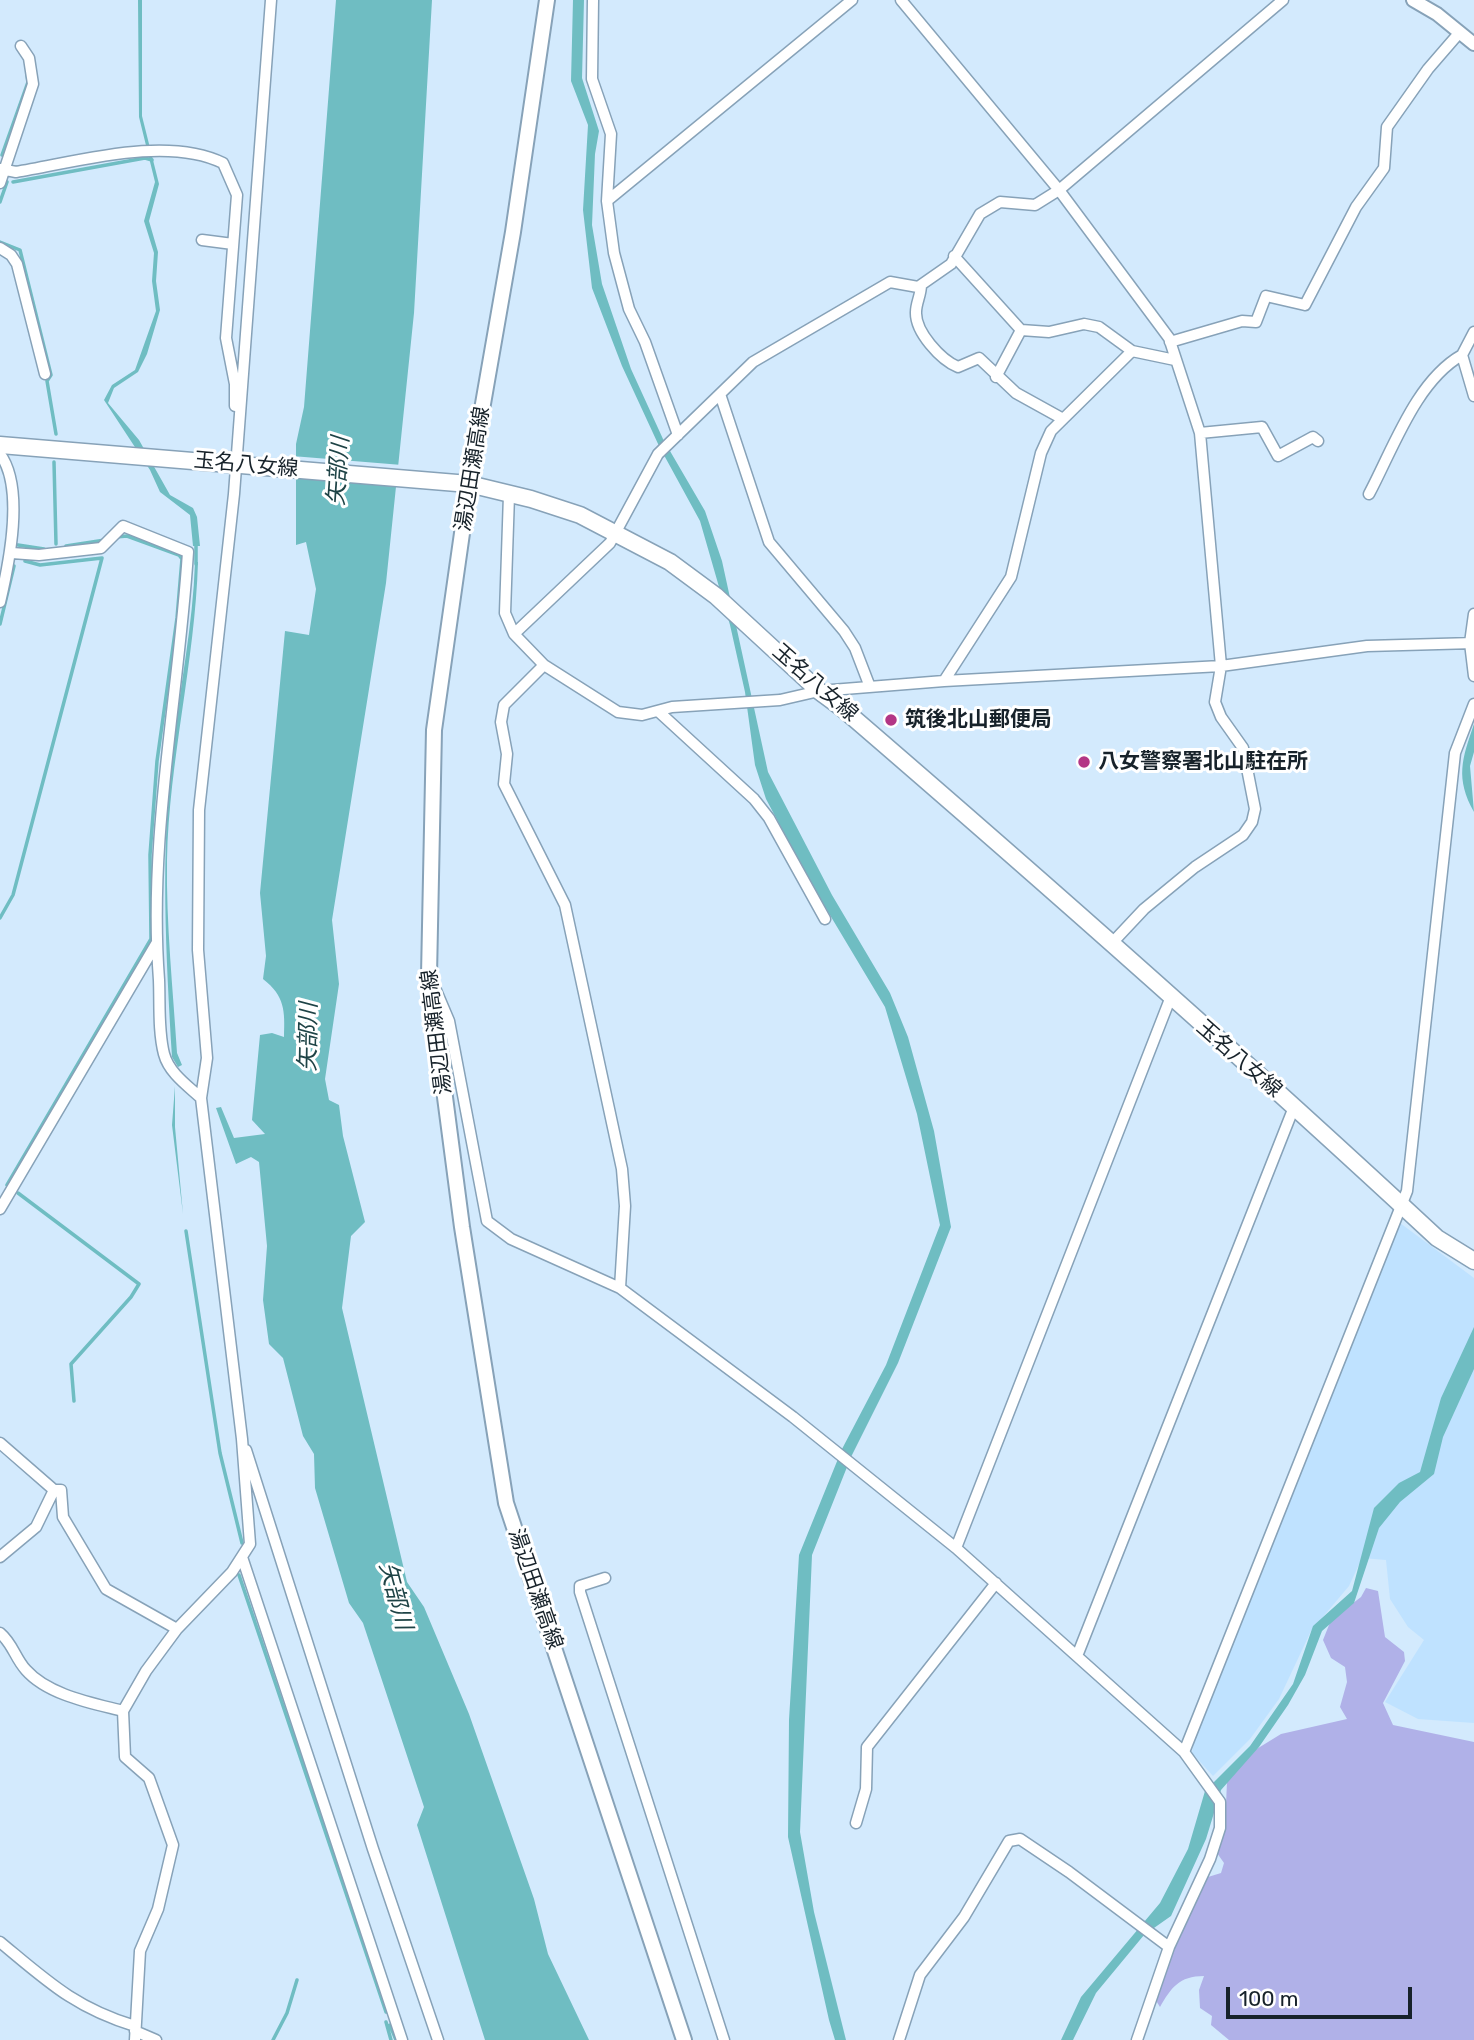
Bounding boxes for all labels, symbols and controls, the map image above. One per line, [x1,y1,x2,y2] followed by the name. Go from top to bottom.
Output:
[451,405,495,533] street label: 湯辺田瀬高線
[323,436,355,506] water label: 矢部川
[193,448,299,482] street label: 玉名八女線
[767,639,863,727] street label: 玉名八女線
[905,707,1052,733] place label: 筑後北山郵便局
[883,712,899,728] marker: 筑後北山郵便局
[1098,749,1308,775] place label: 八女警察署北山駐在所
[1076,754,1092,770] marker: 八女警察署北山駐在所
[417,968,457,1096] street label: 湯辺田瀬高線
[295,1002,323,1072] water label: 矢部川
[1191,1015,1287,1103] street label: 玉名八女線
[503,1525,567,1653] street label: 湯辺田瀬高線
[373,1559,417,1633] water label: 矢部川
[1229,1974,1414,2018] scale bar
[1239,1986,1298,2011] text: 100 m

